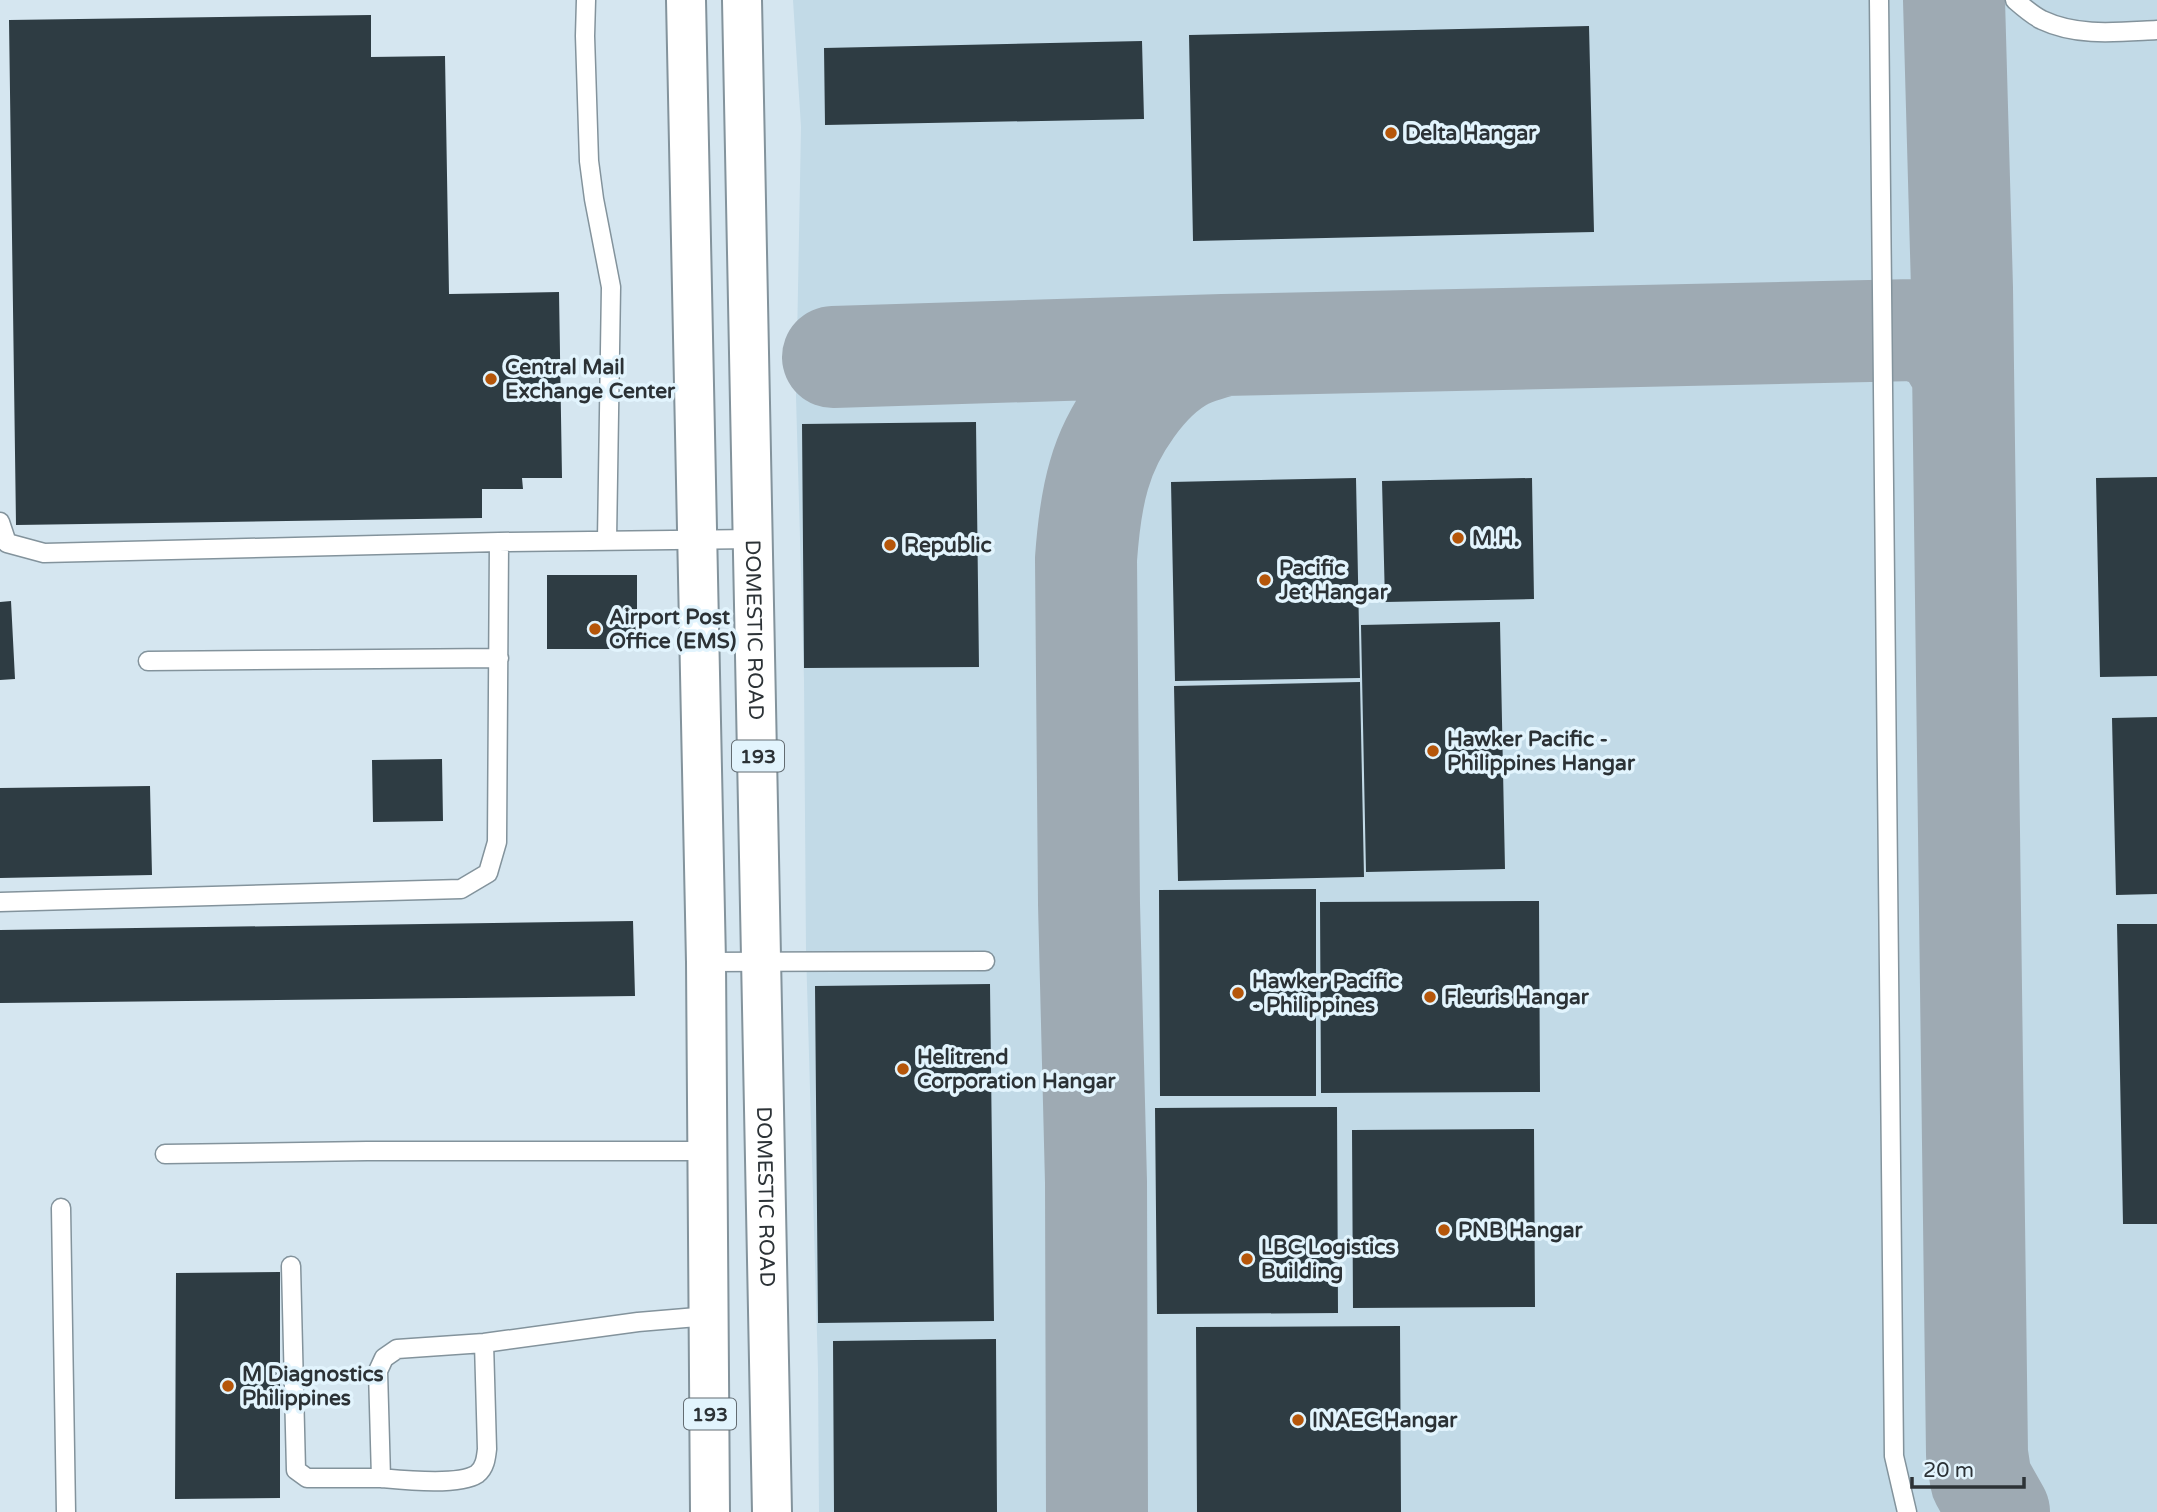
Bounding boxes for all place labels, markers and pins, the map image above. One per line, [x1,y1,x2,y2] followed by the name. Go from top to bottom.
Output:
[1405,121,1537,146] place label: Delta Hangar
[1383,125,1399,141] marker: Delta Hangar
[505,355,676,404] place label: Central Mail Exchange Center
[483,371,499,387] marker: Central Mail Exchange Center
[1472,526,1519,551] place label: M.H.
[1450,530,1466,546] marker: M.H.
[904,533,992,558] place label: Republic
[882,537,898,553] marker: Republic
[1278,556,1389,605] place label: Pacific Jet Hangar
[1257,572,1273,588] marker: Pacific Jet Hangar
[609,605,736,654] place label: Airport Post Office (EMS)
[587,621,603,637] marker: Airport Post Office (EMS)
[1447,727,1636,776] place label: Hawker Pacific - Philippines Hangar
[1425,743,1441,759] marker: Hawker Pacific - Philippines Hangar
[1252,969,1399,1018] place label: Hawker Pacific - Philippines
[1230,985,1246,1001] marker: Hawker Pacific - Philippines
[1444,985,1590,1010] place label: Fleuris Hangar
[1422,989,1438,1005] marker: Fleuris Hangar
[917,1045,1116,1094] place label: Helitrend Corporation Hangar
[895,1061,911,1077] marker: Helitrend Corporation Hangar
[1458,1218,1583,1243] place label: PNB Hangar
[1436,1222,1452,1238] marker: PNB Hangar
[1261,1235,1396,1284] place label: LBC Logistics Building
[1239,1251,1255,1267] marker: LBC Logistics Building
[242,1362,384,1411] place label: M Diagnostics Philippines
[220,1378,236,1394] marker: M Diagnostics Philippines
[1312,1408,1458,1433] place label: INAEC Hangar
[1290,1412,1306,1428] marker: INAEC Hangar

